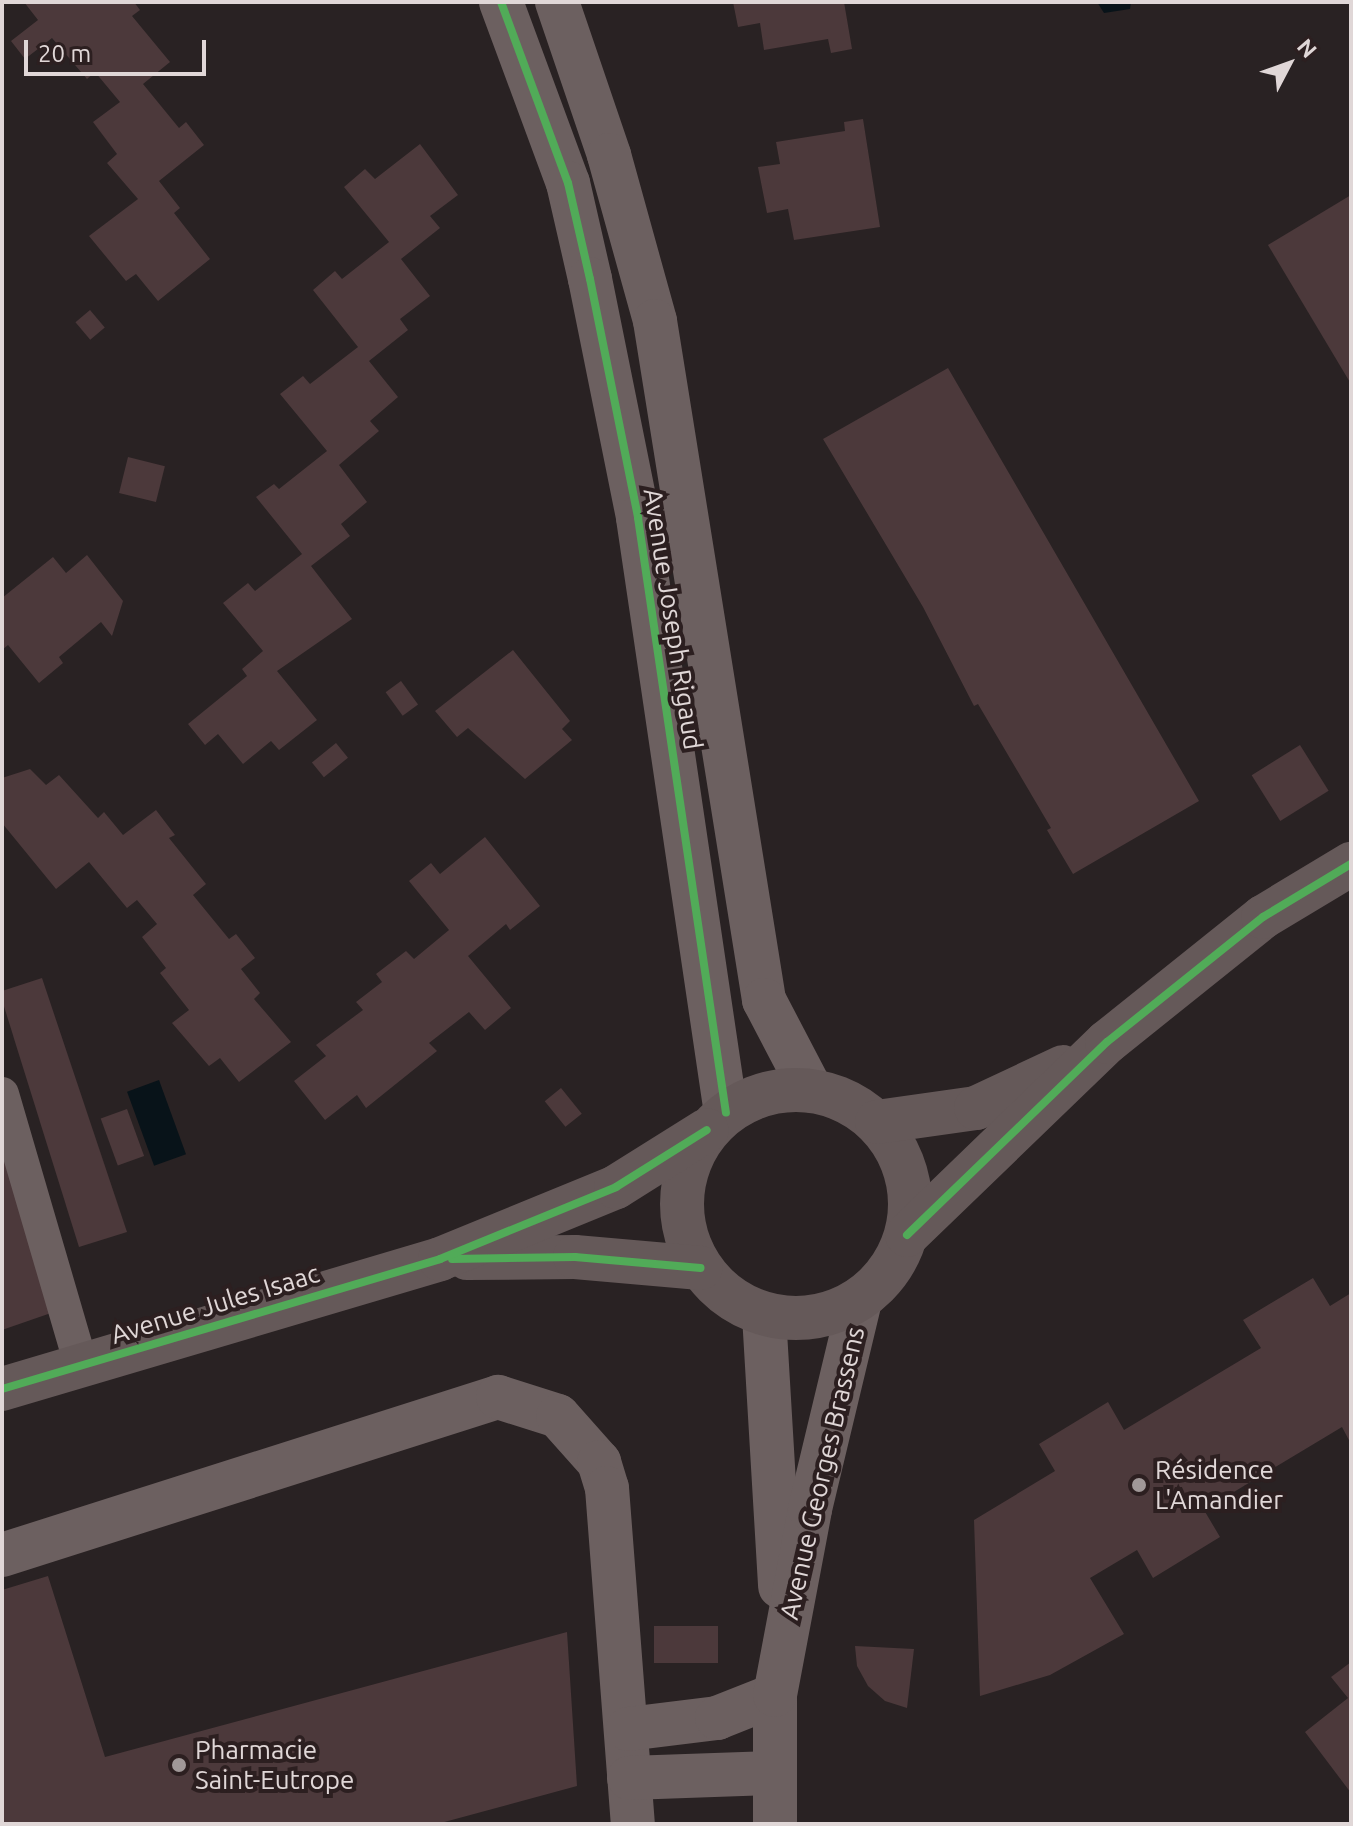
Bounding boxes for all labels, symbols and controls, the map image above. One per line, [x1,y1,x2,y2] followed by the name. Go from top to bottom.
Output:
[28,24,210,74] scale bar
[1249,24,1329,104] north arrow
[1293,34,1322,62] text: N
[38,40,91,67] text: 20 m
[637,486,709,752] street label: Avenue Joseph Rigaud
[107,1257,323,1351] street label: Avenue Jules Isaac
[773,1324,871,1622] street label: Avenue Georges Brassens
[1155,1454,1283,1516] place label: Résidence L'Amandier
[1130,1476,1148,1494] marker: Résidence L'Amandier
[195,1734,354,1796] place label: Pharmacie Saint-Eutrope
[170,1756,188,1774] marker: Pharmacie Saint-Eutrope

